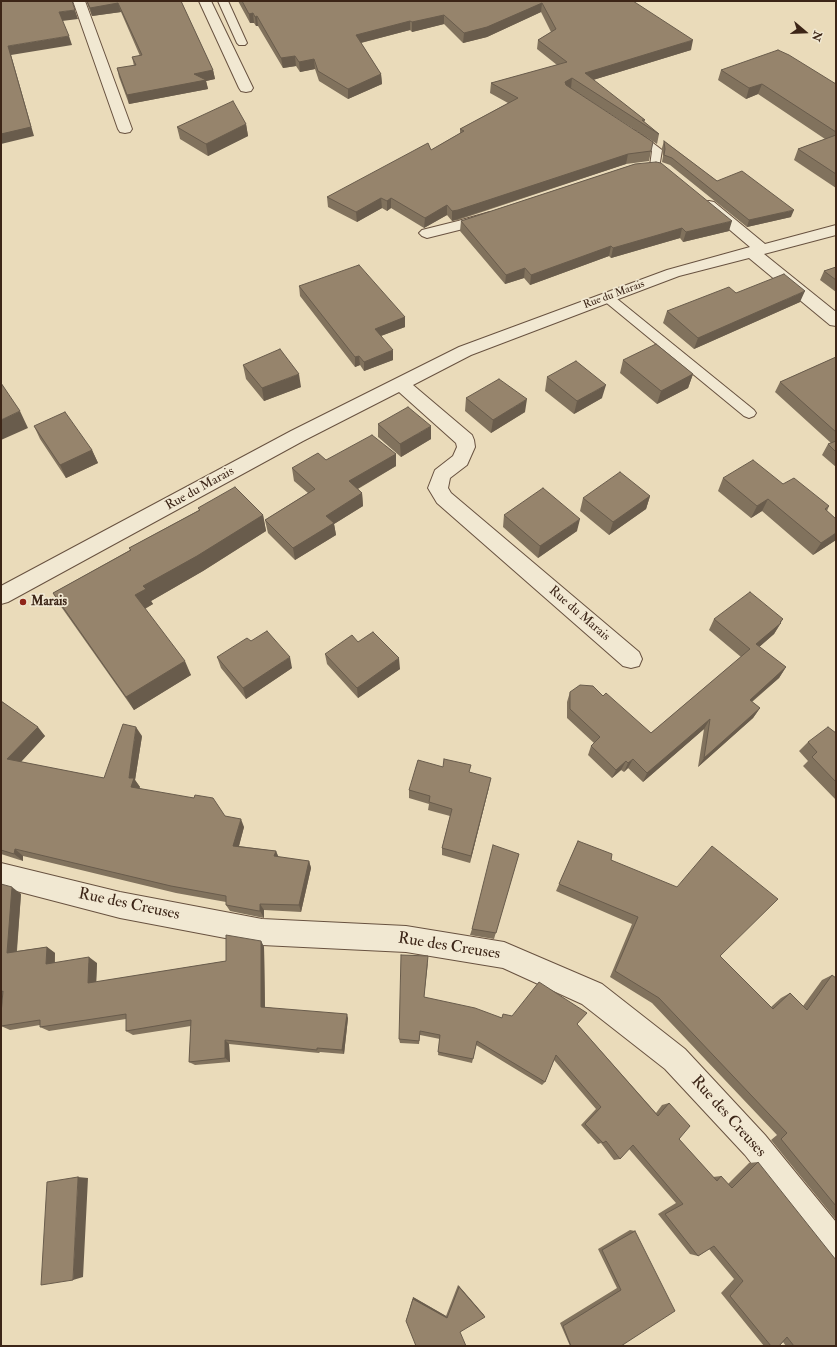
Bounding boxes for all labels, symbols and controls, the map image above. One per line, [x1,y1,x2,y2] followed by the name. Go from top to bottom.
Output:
[785,12,825,52] north arrow
[809,29,825,43] text: N
[582,278,646,312] street label: Rue du Marais
[163,464,237,514] street label: Rue du Marais
[545,583,613,645] street label: Rue du Marais
[31,594,67,610] place label: Marais
[18,597,28,607] marker: Marais
[77,885,181,925] street label: Rue des Creuses
[397,929,501,965] street label: Rue des Creuses
[686,1072,770,1162] street label: Rue des Creuses

